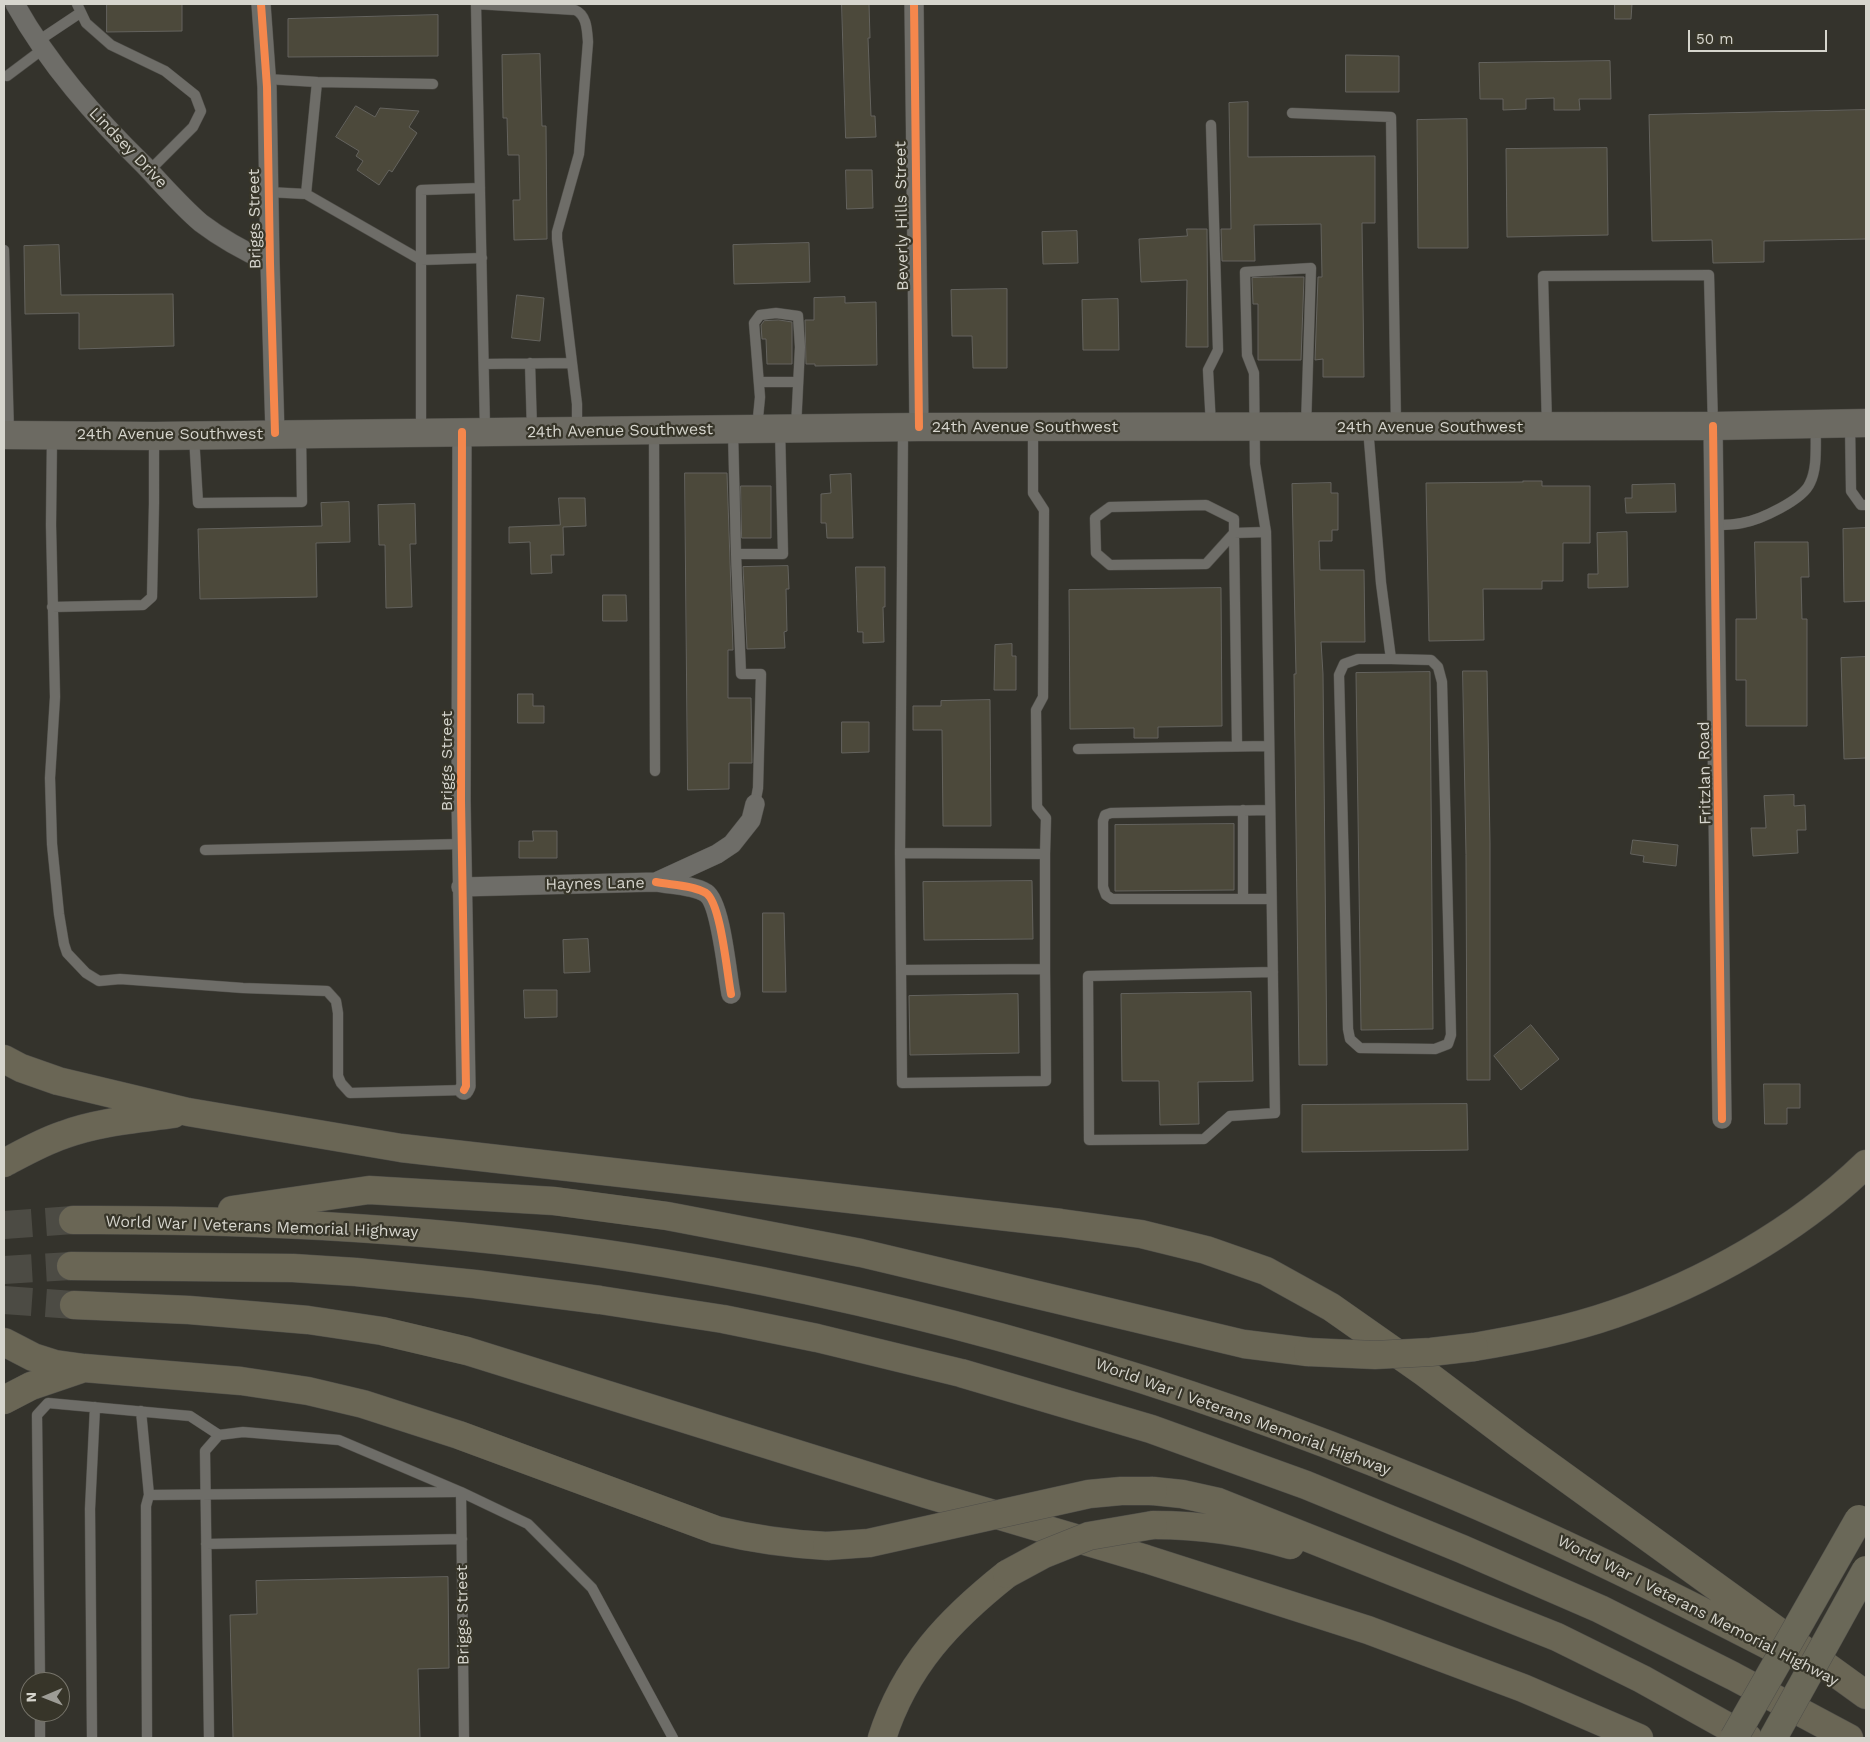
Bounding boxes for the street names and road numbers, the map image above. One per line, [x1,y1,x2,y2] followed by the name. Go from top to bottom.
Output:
[85,104,171,192] street label: Lindsey Drive
[891,141,913,291] street label: Beverly Hills Street
[245,169,265,269] street label: Briggs Street
[932,417,1118,437] street label: 24th Avenue Southwest
[1337,417,1523,437] street label: 24th Avenue Southwest
[527,420,713,442] street label: 24th Avenue Southwest
[77,424,263,444] street label: 24th Avenue Southwest
[437,711,457,811] street label: Briggs Street
[1694,721,1716,825] street label: Fritzlan Road
[545,874,645,894] street label: Haynes Lane
[105,1212,419,1242] street label: World War I Veterans Memorial Highway
[1093,1354,1393,1480] street label: World War I Veterans Memorial Highway
[1554,1531,1842,1691] street label: World War I Veterans Memorial Highway
[453,1565,473,1665] street label: Briggs Street

